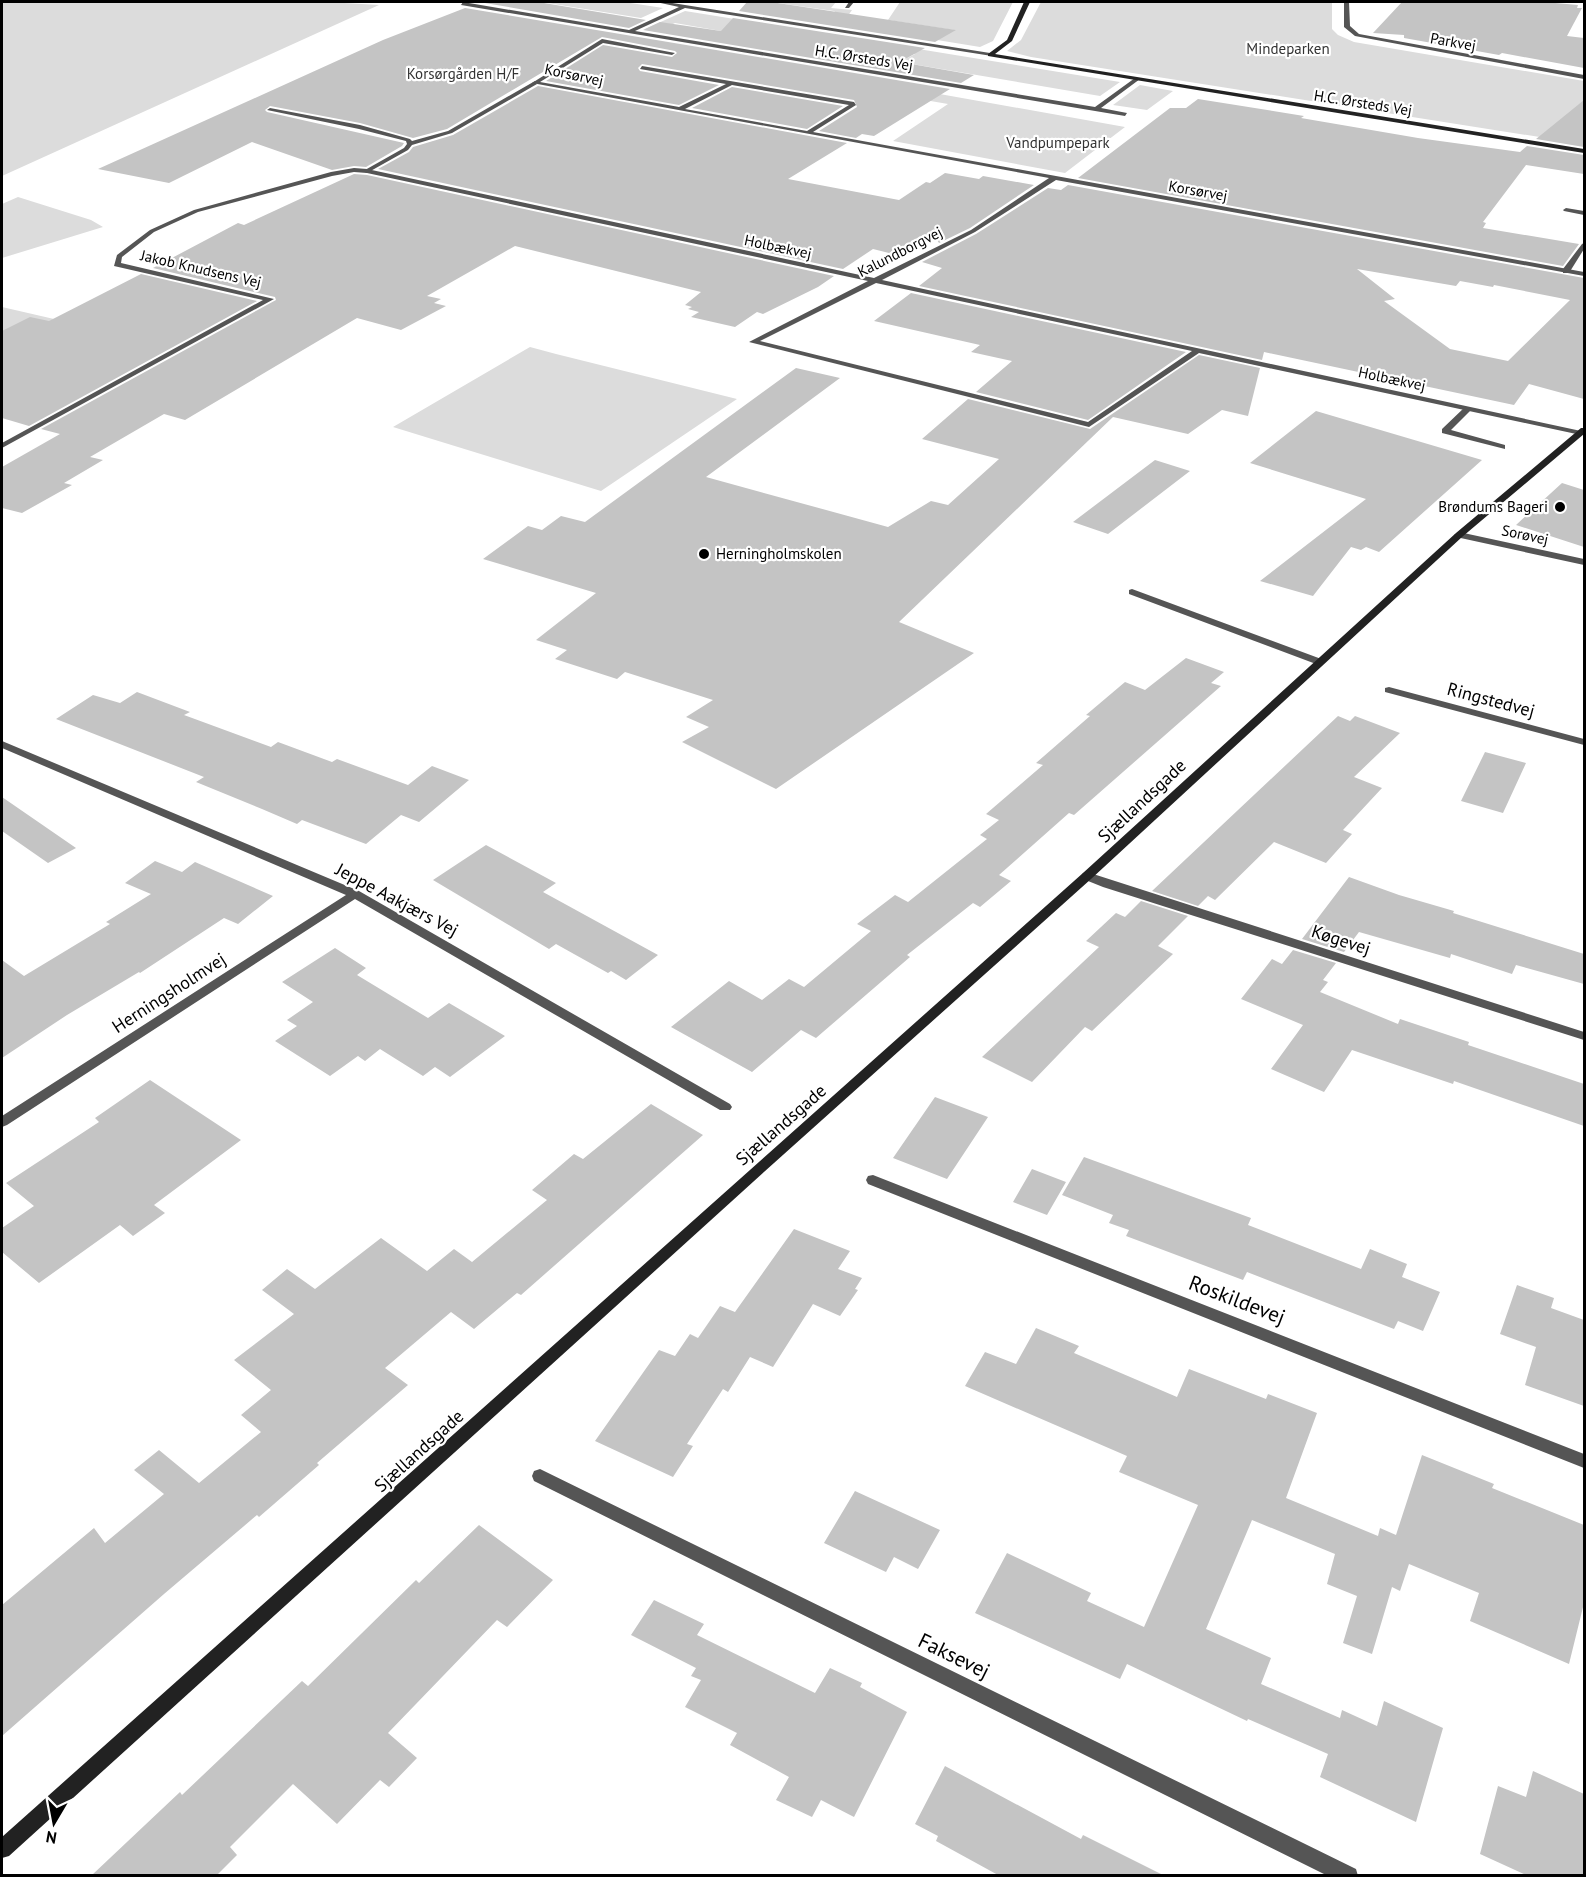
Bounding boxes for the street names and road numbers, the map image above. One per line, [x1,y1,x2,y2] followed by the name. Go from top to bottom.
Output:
[1429,28,1477,55] street label: Parkvej
[814,40,915,75] street label: H.C. Ørsteds Vej
[543,59,605,90] street label: Korsørvej
[1313,85,1414,120] street label: H.C. Ørsteds Vej
[1167,176,1229,205] street label: Korsørvej
[854,222,945,281] street label: Kalundborgvej
[743,230,813,263] street label: Holbækvej
[138,245,263,292] street label: Jakob Knudsens Vej
[1357,362,1427,395] street label: Holbækvej
[1500,520,1550,549] street label: Sorøvej
[1445,677,1537,722] street label: Ringstedvej
[1093,754,1191,847] street label: Sjællandsgade
[331,857,462,942] street label: Jeppe Aakjærs Vej
[1309,919,1374,960] street label: Køgevej
[108,947,230,1038] street label: Herningsholmvej
[731,1079,831,1170] street label: Sjællandsgade
[1185,1269,1289,1330] street label: Roskildevej
[369,1404,468,1497] street label: Sjællandsgade
[914,1627,995,1684] street label: Faksevej

